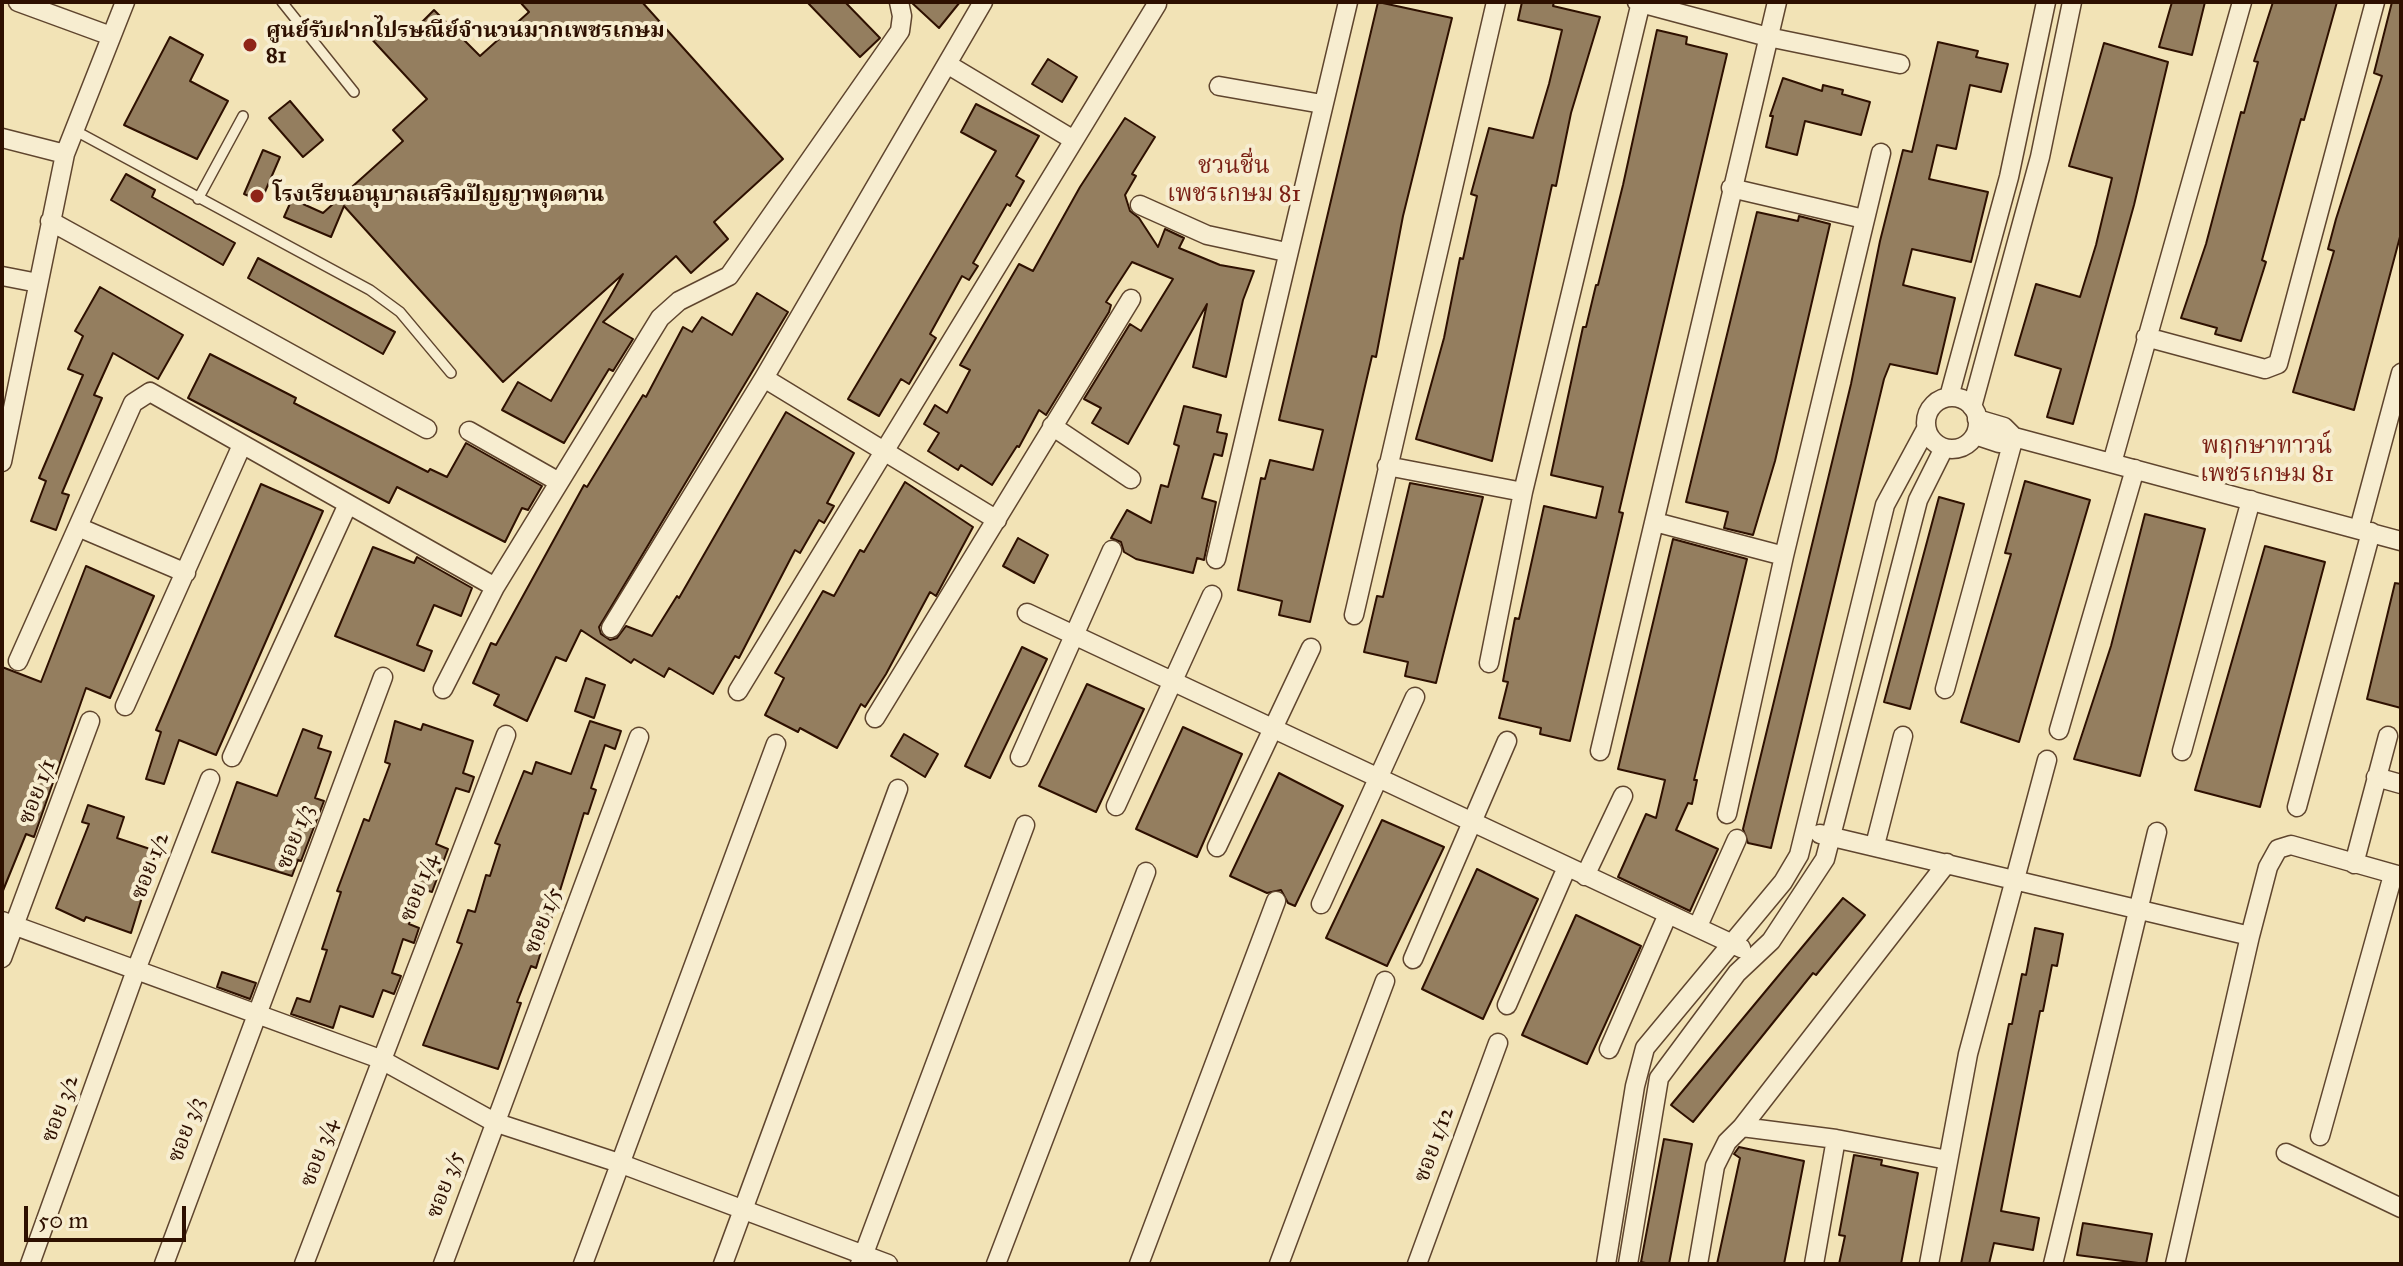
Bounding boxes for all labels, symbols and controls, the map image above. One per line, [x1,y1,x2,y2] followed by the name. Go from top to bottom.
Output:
[266,19,665,70] place label: ศูนย์รับฝากไปรษณีย์จำนวนมากเพชรเกษม 81
[241,36,259,54] marker: ศูนย์รับฝากไปรษณีย์จำนวนมากเพชรเกษม 81
[1167,153,1301,209] district label: ชวนชื่น เพชรเกษม 81
[273,183,604,209] place label: โรงเรียนอนุบาลเสริมปัญญาพุดตาน
[248,187,266,205] marker: โรงเรียนอนุบาลเสริมปัญญาพุดตาน
[2200,433,2334,489] district label: พฤกษาทาวน์ เพชรเกษม 81
[14,756,62,828] street label: ซอย 1/1
[272,801,320,873] street label: ซอย 1/3
[126,829,176,903] street label: ซอย 1/2
[395,850,445,926] street label: ซอย 1/4
[519,884,569,958] street label: ซอย 1/5
[37,1072,85,1146] street label: ซอย 3/2
[163,1094,211,1166] street label: ซอย 3/3
[1409,1104,1461,1186] street label: ซอย 1/12
[296,1115,344,1191] street label: ซอย 3/4
[422,1148,470,1222] street label: ซอย 3/5
[28,1190,190,1240] scale bar
[38,1205,88,1235] text: 50 m

